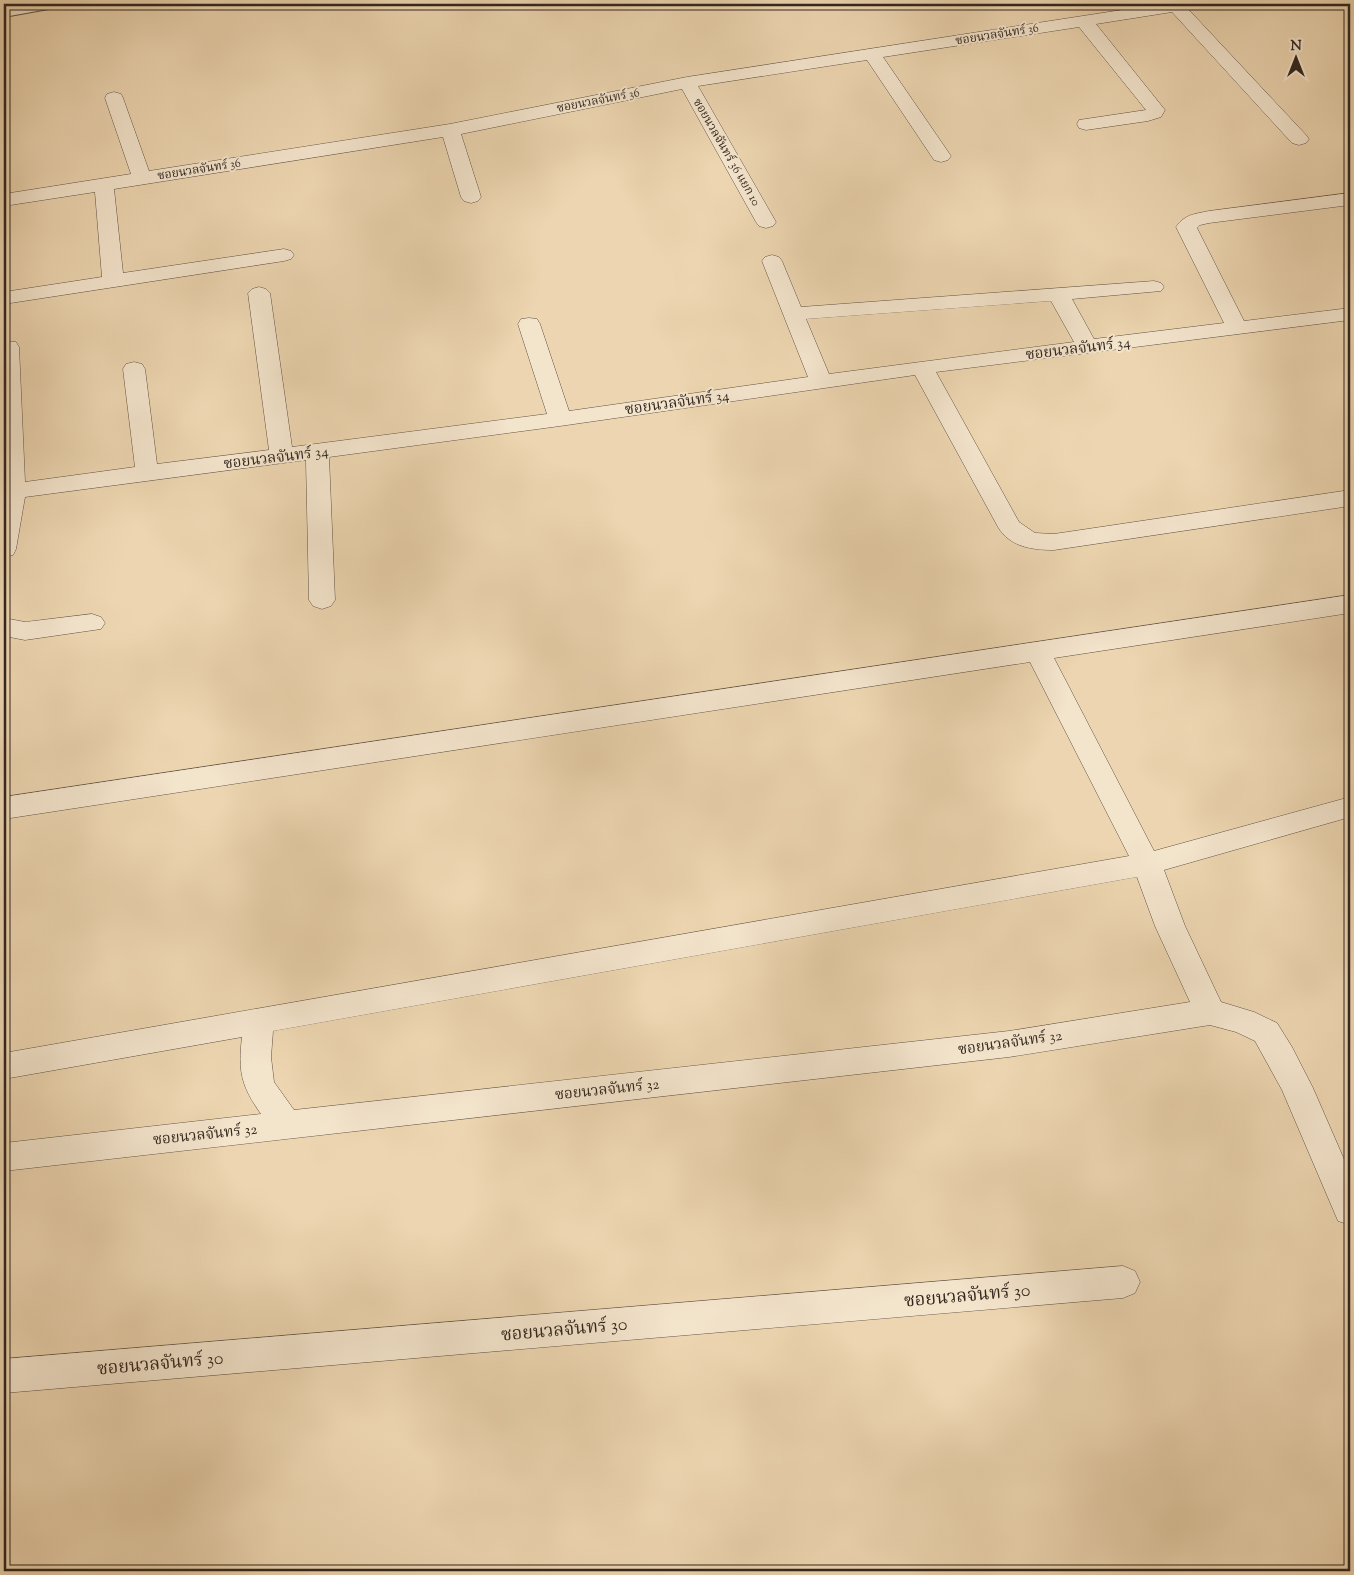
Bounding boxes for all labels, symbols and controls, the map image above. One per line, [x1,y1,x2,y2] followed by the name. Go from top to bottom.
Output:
[954,20,1040,50] street label: ซอยนวลจันทร์ 36
[1272,32,1322,82] north arrow
[1290,37,1302,57] text: N
[555,84,641,118] street label: ซอยนวลจันทร์ 36
[688,95,764,210] street label: ซอยนวลจันทร์ 36 แยก 10
[156,155,242,185] street label: ซอยนวลจันทร์ 36
[1024,332,1132,366] street label: ซอยนวลจันทร์ 34
[623,385,731,421] street label: ซอยนวลจันทร์ 34
[222,441,330,475] street label: ซอยนวลจันทร์ 34
[957,1025,1064,1061] street label: ซอยนวลจันทร์ 32
[554,1074,660,1106] street label: ซอยนวลจันทร์ 32
[152,1119,258,1151] street label: ซอยนวลจันทร์ 32
[903,1279,1031,1315] street label: ซอยนวลจันทร์ 30
[500,1313,628,1349] street label: ซอยนวลจันทร์ 30
[96,1347,224,1383] street label: ซอยนวลจันทร์ 30

